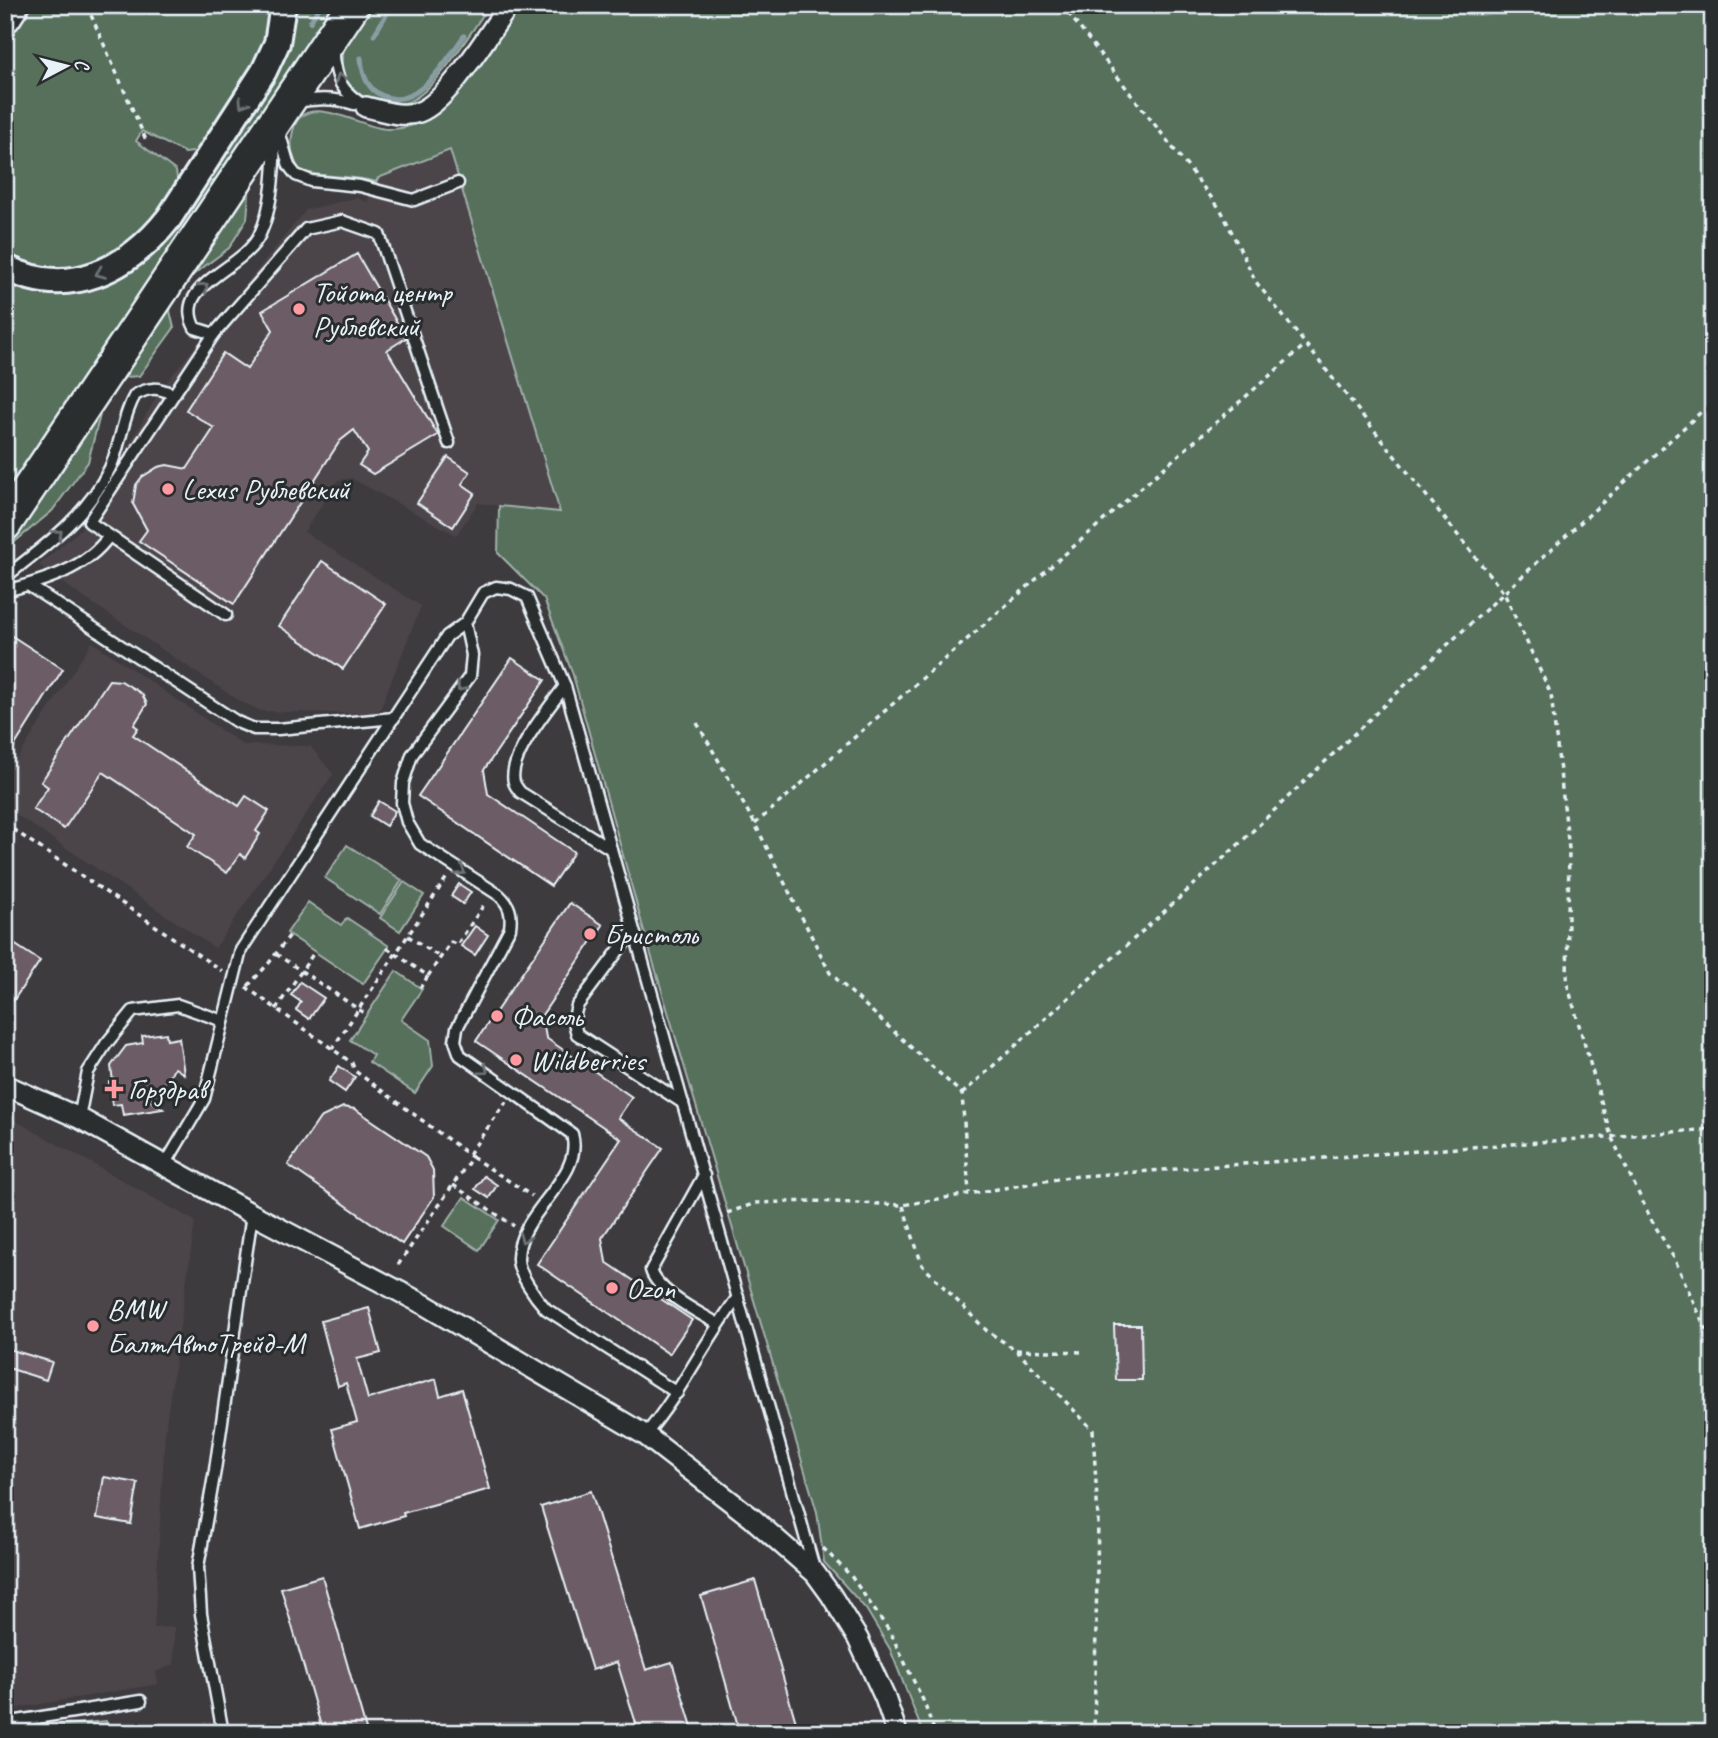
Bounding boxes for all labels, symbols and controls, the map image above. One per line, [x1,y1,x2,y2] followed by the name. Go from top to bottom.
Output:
[32,32,102,102] north arrow
[69,58,95,73] text: С
[334,73,348,85] one-way arrow
[239,95,252,108] one-way arrow
[94,265,106,279] one-way arrow
[313,273,453,345] place label: Тойота центр Рублевский
[196,283,209,295] one-way arrow
[291,301,307,317] marker: Тойота центр Рублевский
[182,470,351,508] place label: Lexus Рублевский
[160,481,176,497] marker: Lexus Рублевский
[50,530,63,542] one-way arrow
[457,679,469,692] one-way arrow
[453,862,466,875] one-way arrow
[604,915,699,953] place label: Бристоль
[582,926,598,942] marker: Бристоль
[511,997,584,1035] place label: Фасоль
[489,1008,505,1024] marker: Фасоль
[530,1041,648,1079] place label: Wildberries
[508,1052,524,1068] marker: Wildberries
[476,1062,489,1075] one-way arrow
[128,1070,211,1108] place label: Горздрав
[106,1081,122,1097] marker: Горздрав
[518,1231,532,1243] one-way arrow
[626,1269,676,1307] place label: Ozon
[604,1280,620,1296] marker: Ozon
[107,1290,307,1362] place label: BMW БалтАвтоТрейд-М
[85,1318,101,1334] marker: BMW БалтАвтоТрейд-М

